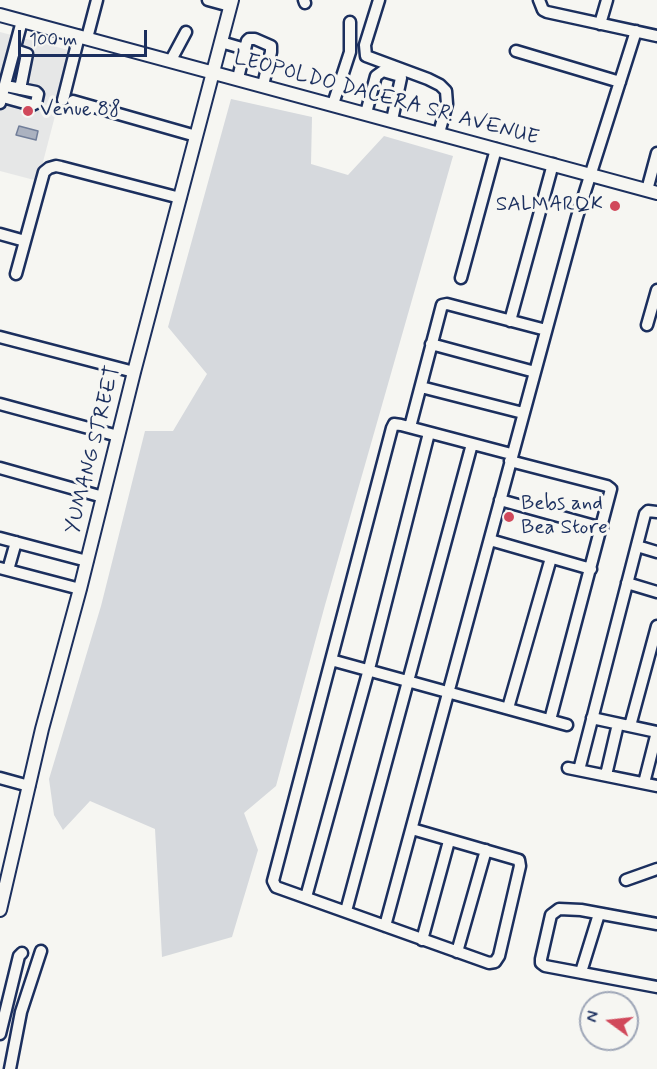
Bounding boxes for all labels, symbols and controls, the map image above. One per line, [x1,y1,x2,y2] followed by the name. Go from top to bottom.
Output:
[21,18,150,56] scale bar
[29,28,77,52] text: 100 m
[231,46,541,152] street label: LEOPOLDO DACERA SR. AVENUE
[40,98,121,124] place label: Venue 88
[21,104,35,118] marker: Venue 88
[496,193,603,219] place label: SALMARQK
[608,199,622,213] marker: SALMARQK
[61,363,127,537] street label: YUMANG STREET
[521,492,608,542] place label: Bebs and Bea Store
[502,510,516,524] marker: Bebs and Bea Store
[579,991,639,1051] north arrow
[582,1009,605,1025] text: N

